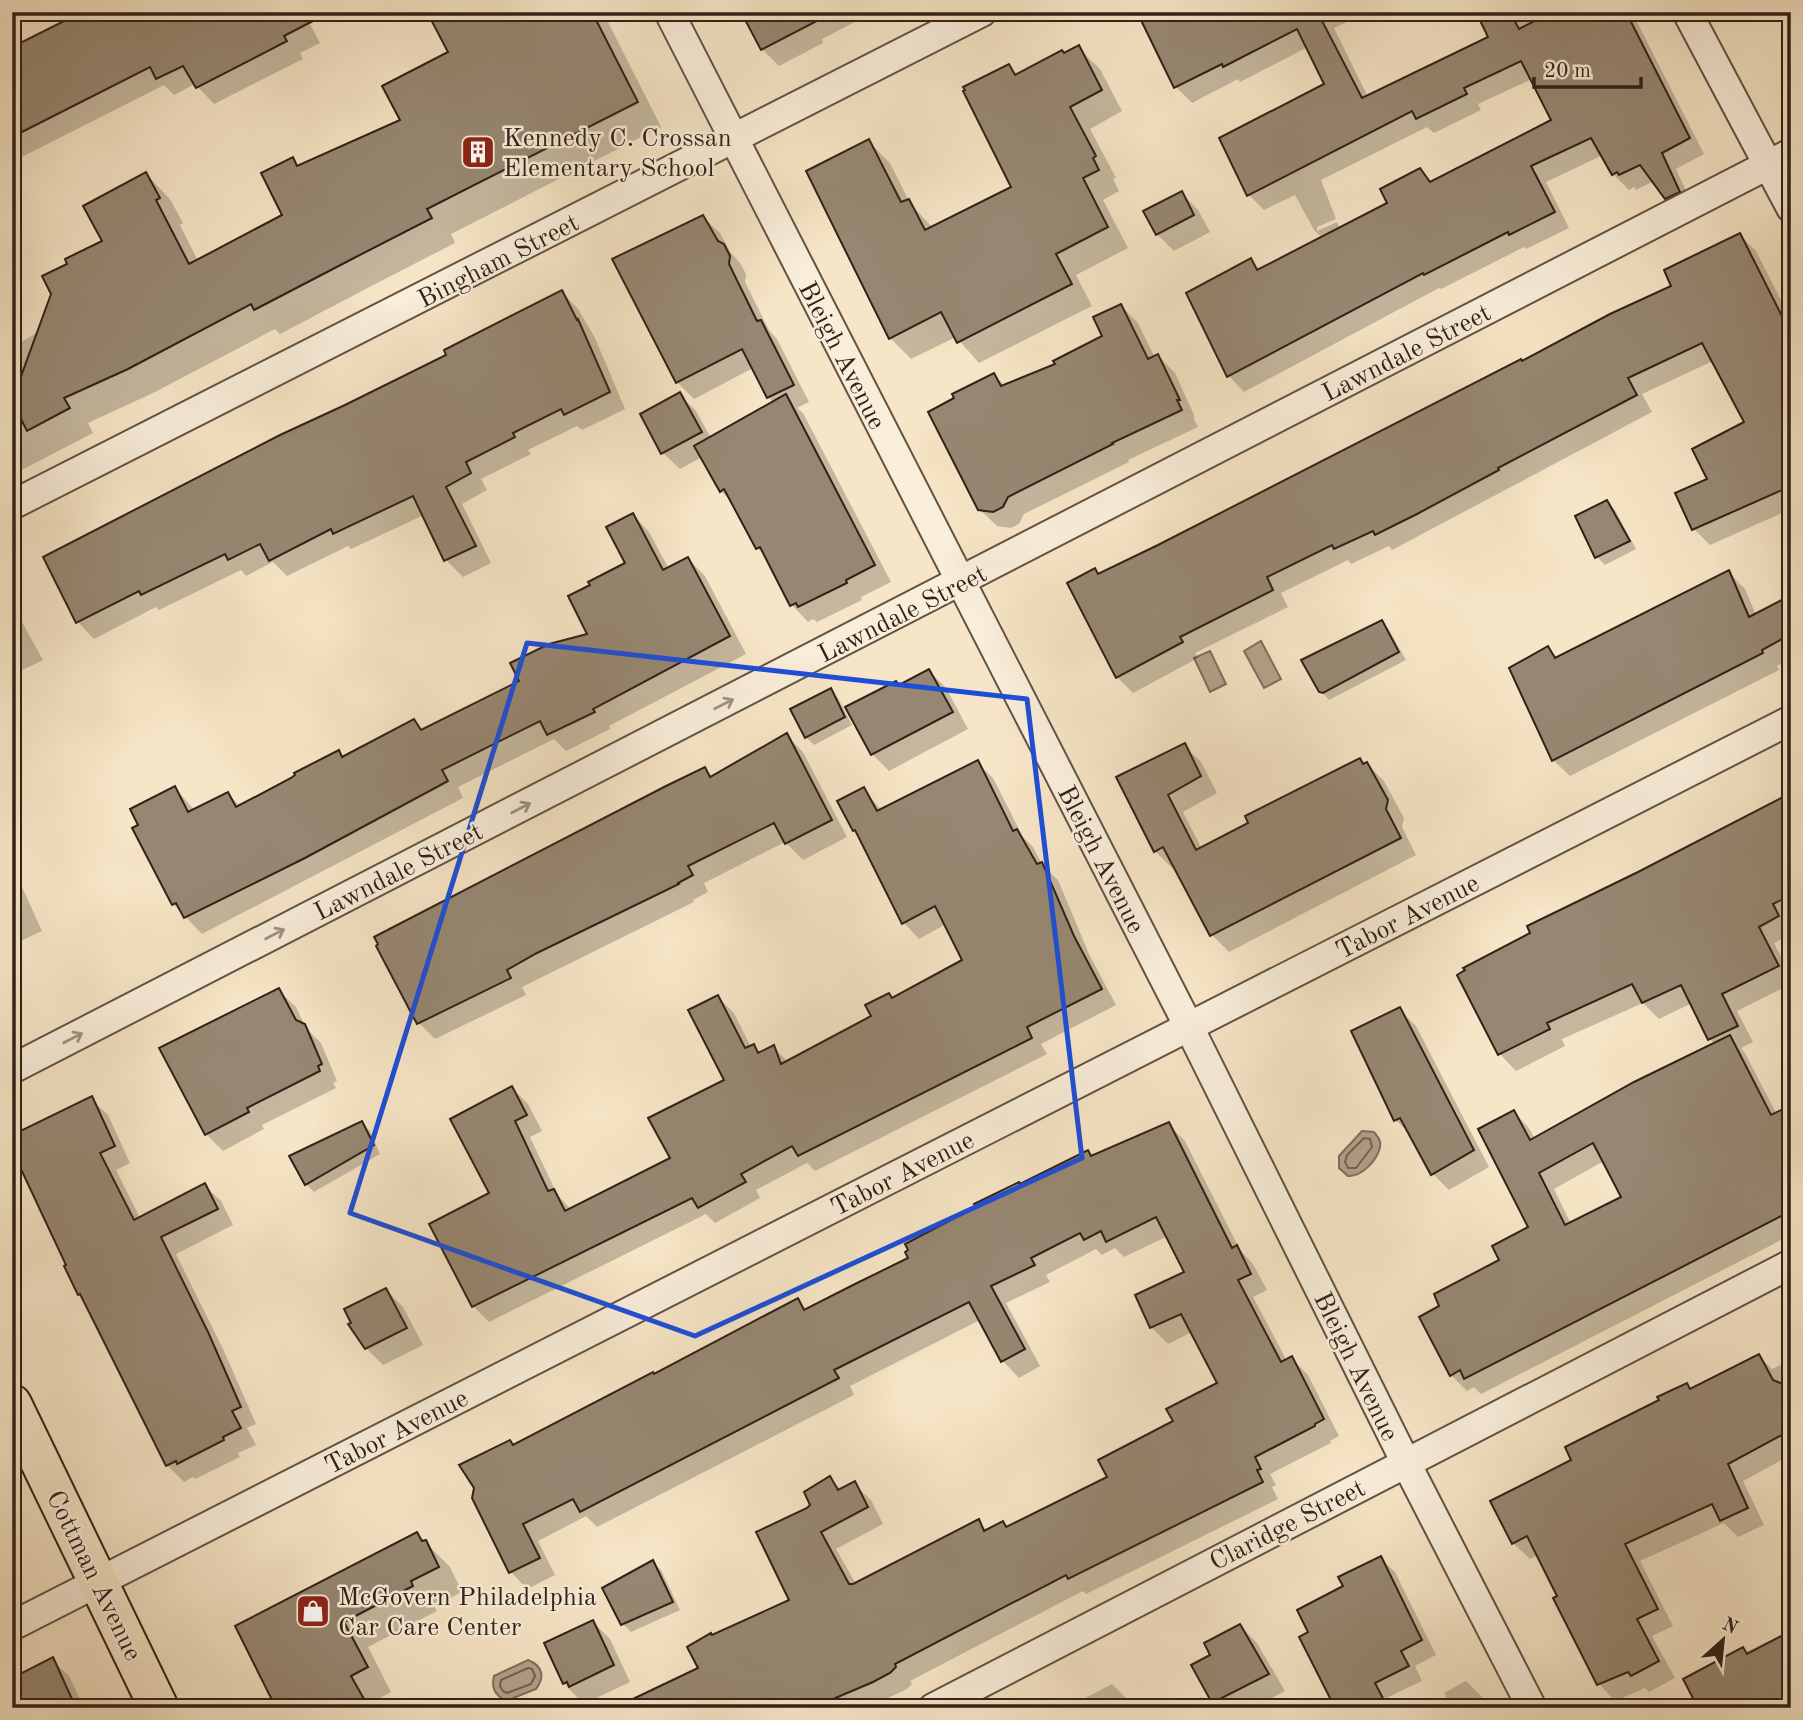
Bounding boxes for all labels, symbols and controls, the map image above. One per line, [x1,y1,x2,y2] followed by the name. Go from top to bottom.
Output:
[1534,46,1640,90] scale bar
[1544,61,1591,82] text: 20 m
[503,126,732,182] place label: Kennedy C. Crossan Elementary School
[459,133,497,171] building icon: Kennedy C. Crossan Elementary School
[414,210,584,314] street label: Bingham Street
[793,278,890,434] street label: Bleigh Avenue
[1318,300,1495,407] street label: Lawndale Street
[814,561,991,668] street label: Lawndale Street
[713,697,734,711] one-way arrow
[1052,782,1149,938] street label: Bleigh Avenue
[510,801,531,814] one-way arrow
[310,819,487,926] street label: Lawndale Street
[1332,871,1484,965] street label: Tabor Avenue
[264,927,285,941] one-way arrow
[62,1031,83,1045] one-way arrow
[827,1128,979,1222] street label: Tabor Avenue
[1308,1288,1402,1445] street label: Bleigh Avenue
[321,1386,473,1480] street label: Tabor Avenue
[1206,1475,1370,1576] street label: Claridge Street
[41,1487,146,1665] street label: Cottman Avenue
[338,1585,597,1641] place label: McGovern Philadelphia Car Care Center
[294,1592,332,1630] shop icon: McGovern Philadelphia Car Care Center
[1688,1604,1758,1674] north arrow
[1719,1615,1741,1639] text: N

